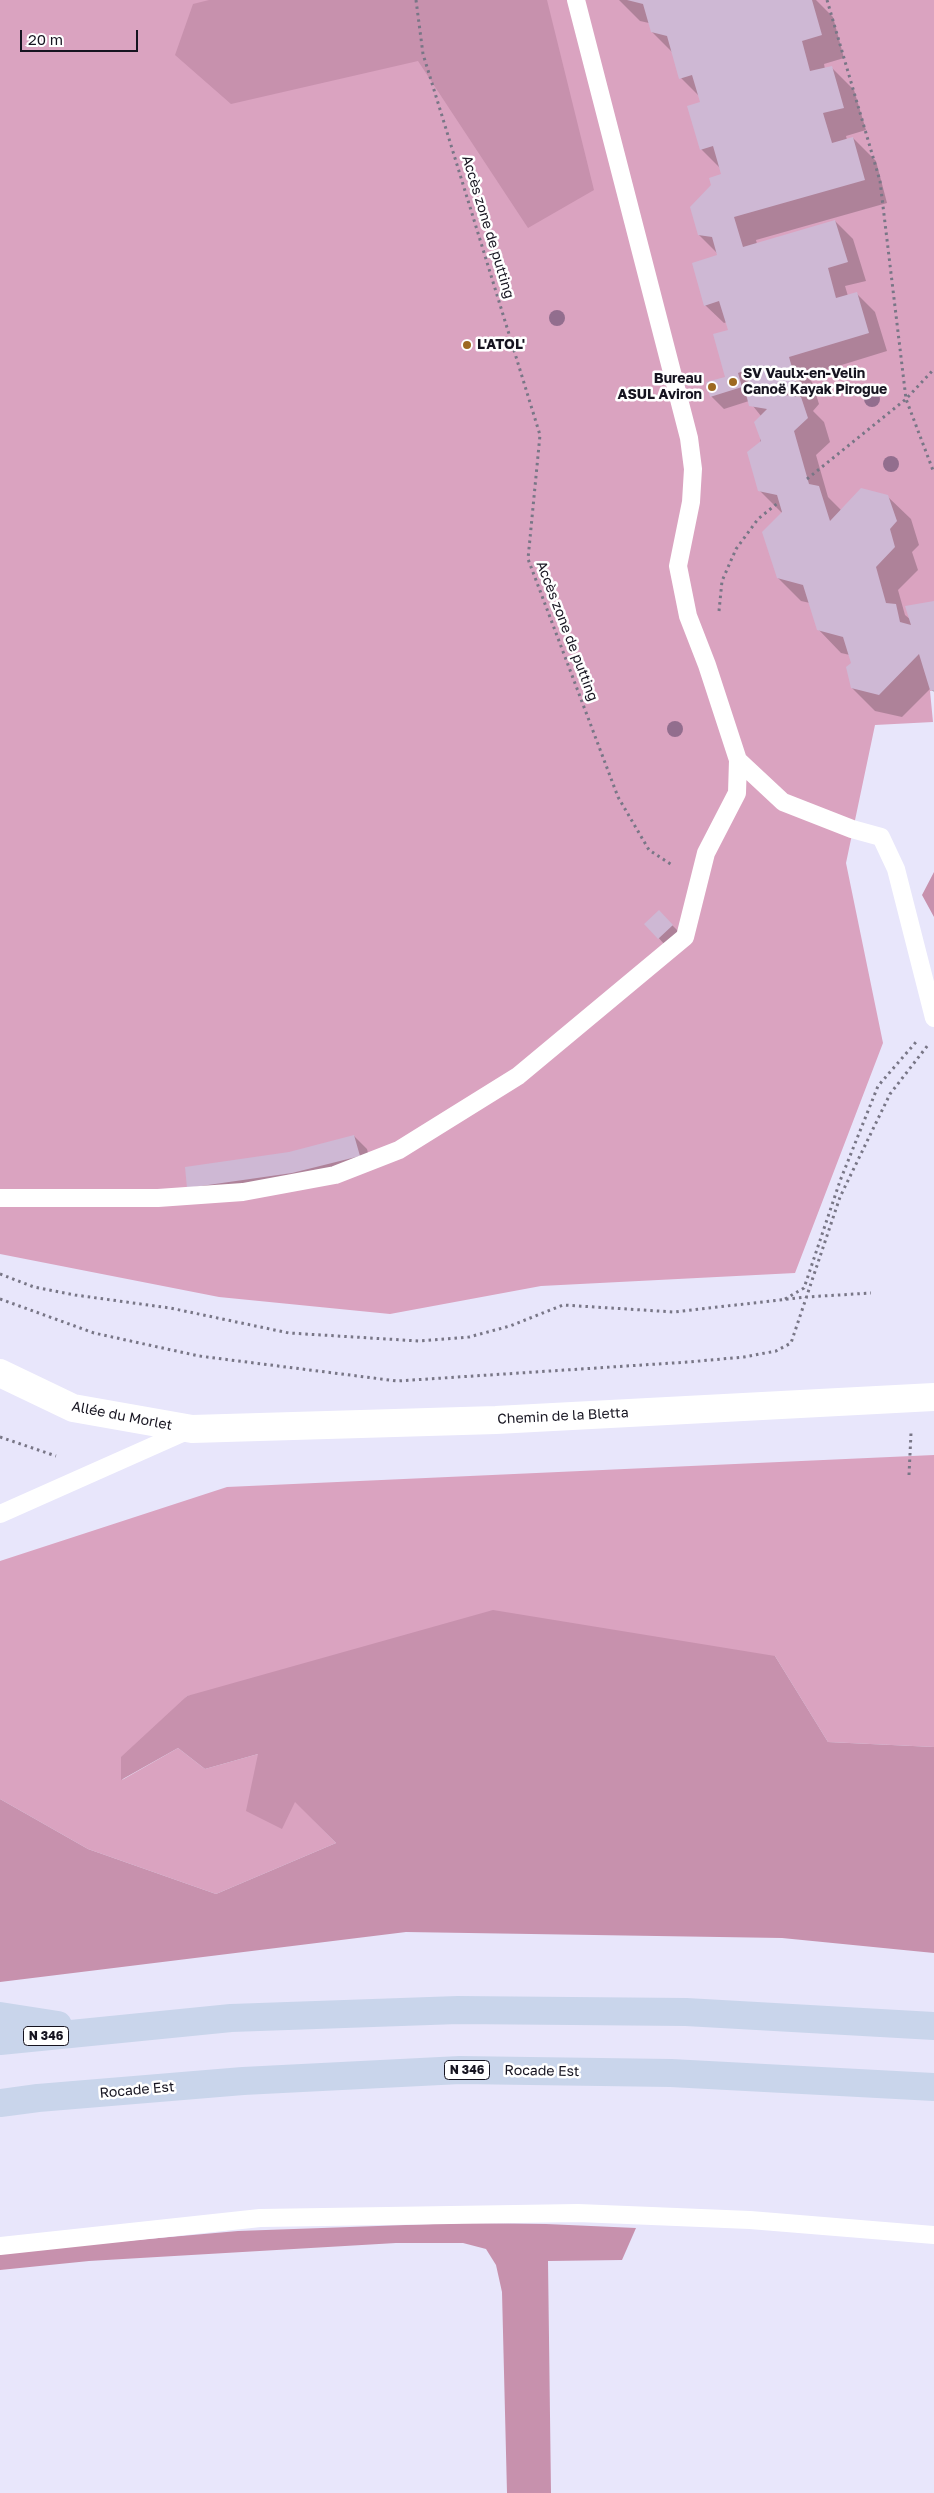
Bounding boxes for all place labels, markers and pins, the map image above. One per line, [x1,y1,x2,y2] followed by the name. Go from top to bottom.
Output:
[477,337,525,353] place label: L'ATOL'
[461,339,473,351] marker: L'ATOL'
[743,366,887,398] place label: SV Vaulx-en-Velin Canoë Kayak Pirogue
[618,371,702,404] place label: Bureau ASUL Aviron
[727,376,739,388] marker: SV Vaulx-en-Velin Canoë Kayak Pirogue
[706,381,718,393] marker: Bureau ASUL Aviron

